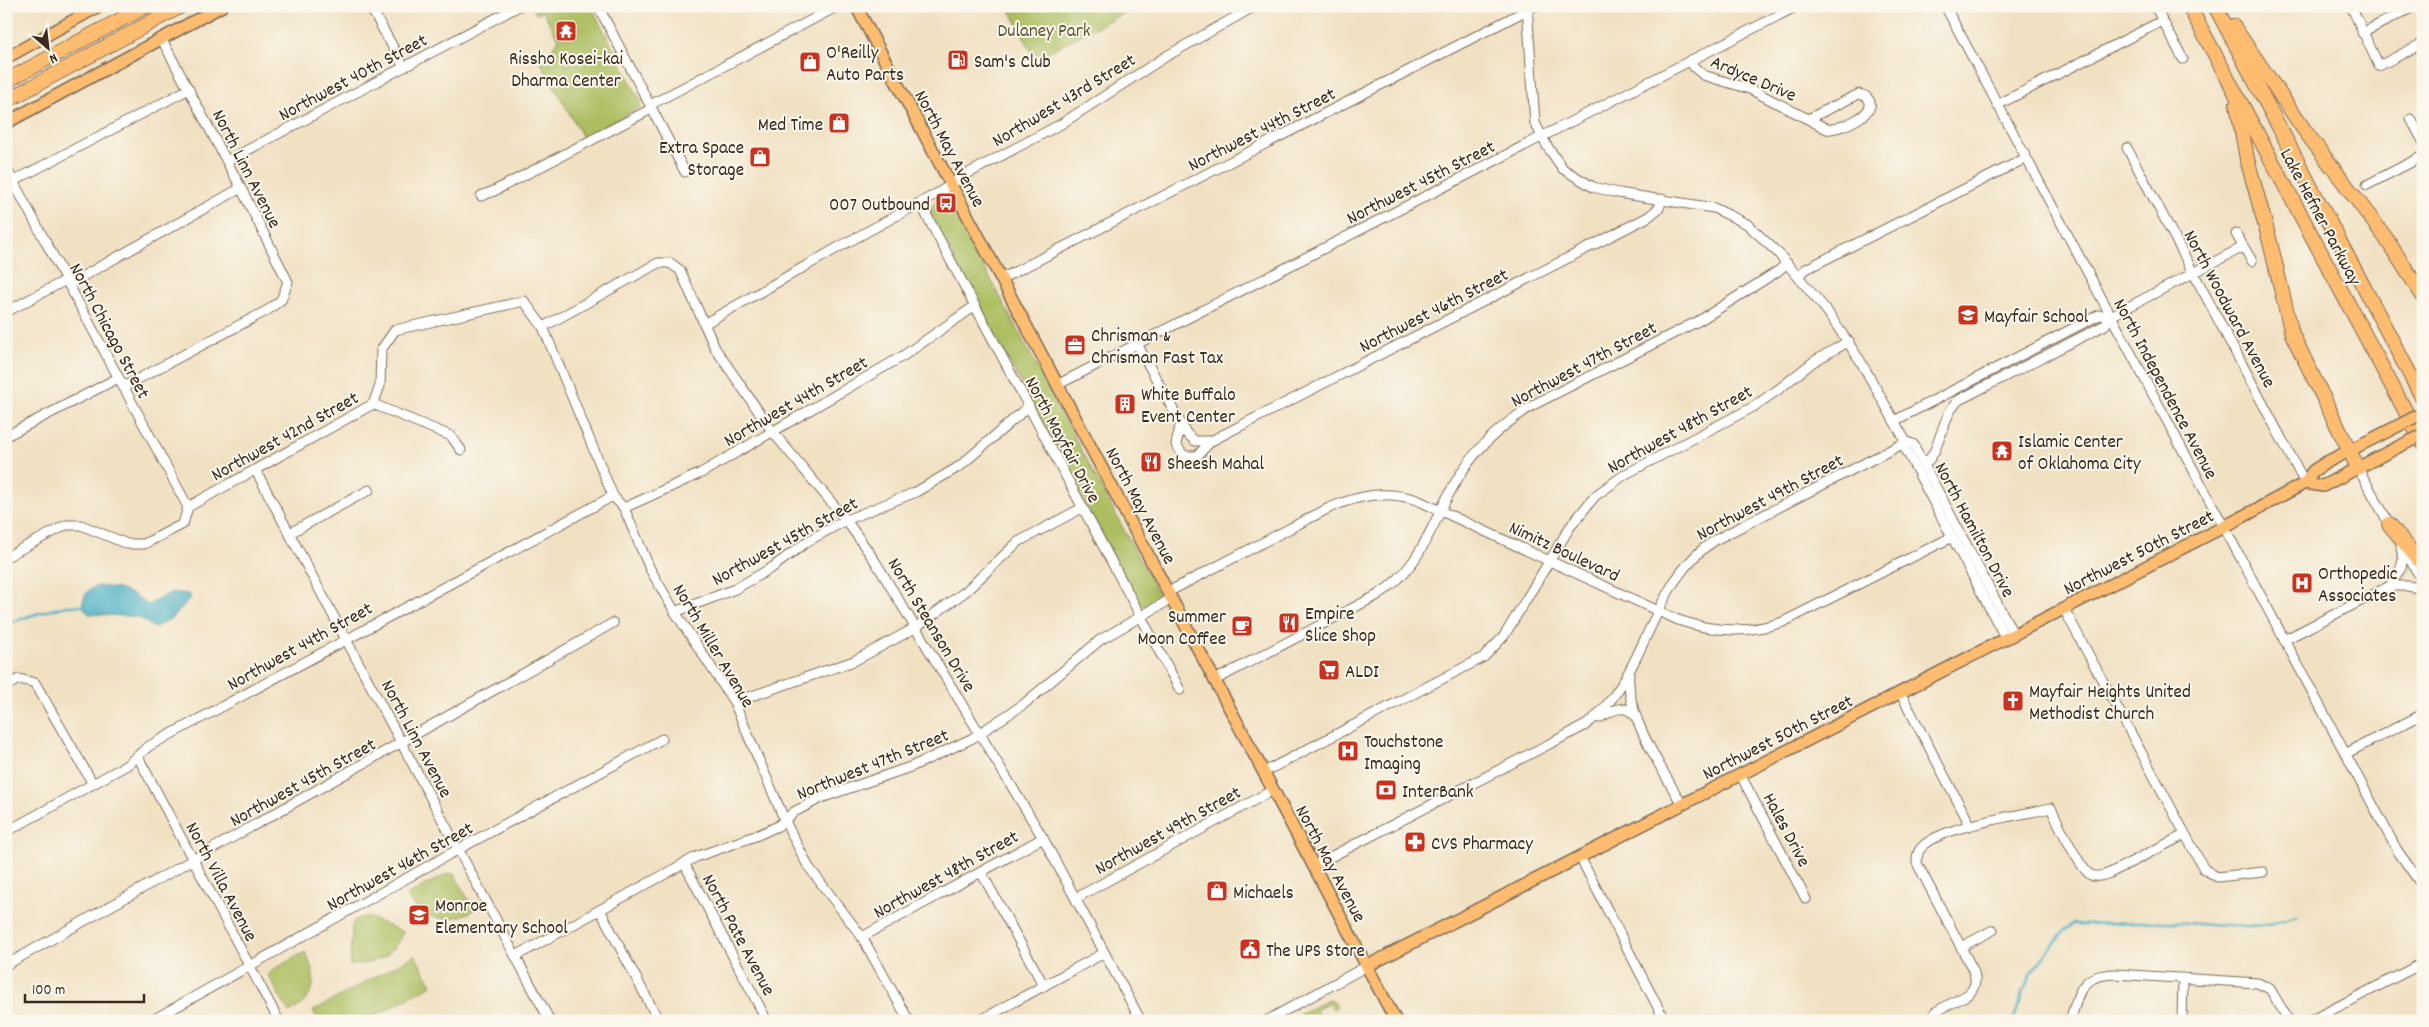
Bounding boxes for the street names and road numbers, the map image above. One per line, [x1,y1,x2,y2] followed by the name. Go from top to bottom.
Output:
[274,28,433,130] street label: Northwest 40th Street
[988,48,1142,156] street label: Northwest 43rd Street
[1705,50,1800,110] street label: Ardyce Drive
[1184,82,1341,180] street label: Northwest 44th Street
[906,86,990,213] street label: North May Avenue
[203,106,286,234] street label: North Linn Avenue
[1343,135,1501,233] street label: Northwest 45th Street
[2271,144,2367,291] street label: Lake Hefner Parkway
[2175,226,2281,393] street label: North Woodward Avenue
[61,259,155,404] street label: North Chicago Street
[1355,263,1514,361] street label: Northwest 46th Street
[2105,294,2223,485] street label: North Independence Avenue
[1507,316,1662,416] street label: Northwest 47th Street
[720,351,874,455] street label: Northwest 44th Street
[1016,373,1106,509] street label: North Mayfair Drive
[1603,380,1758,482] street label: Northwest 48th Street
[207,386,364,490] street label: Northwest 42nd Street
[1097,443,1181,570] street label: North May Avenue
[1692,449,1849,549] street label: Northwest 49th Street
[1926,458,2020,603] street label: North Hamilton Drive
[708,492,864,594] street label: Northwest 45th Street
[2060,504,2220,604] street label: Northwest 50th Street
[1504,516,1623,591] street label: Nimitz Boulevard
[879,553,981,698] street label: North Steanson Drive
[664,580,760,714] street label: North Miller Avenue
[223,597,378,699] street label: Northwest 44th Street
[372,676,457,803] street label: North Linn Avenue
[1699,689,1859,789] street label: Northwest 50th Street
[793,723,953,809] street label: Northwest 47th Street
[226,733,382,835] street label: Northwest 45th Street
[1091,781,1247,883] street label: Northwest 49th Street
[1754,789,1816,873] street label: Hales Drive
[1287,801,1371,928] street label: North May Avenue
[322,816,479,920] street label: Northwest 46th Street
[177,818,263,947] street label: North Villa Avenue
[869,825,1024,927] street label: Northwest 48th Street
[693,870,780,1001] street label: North Pate Avenue

